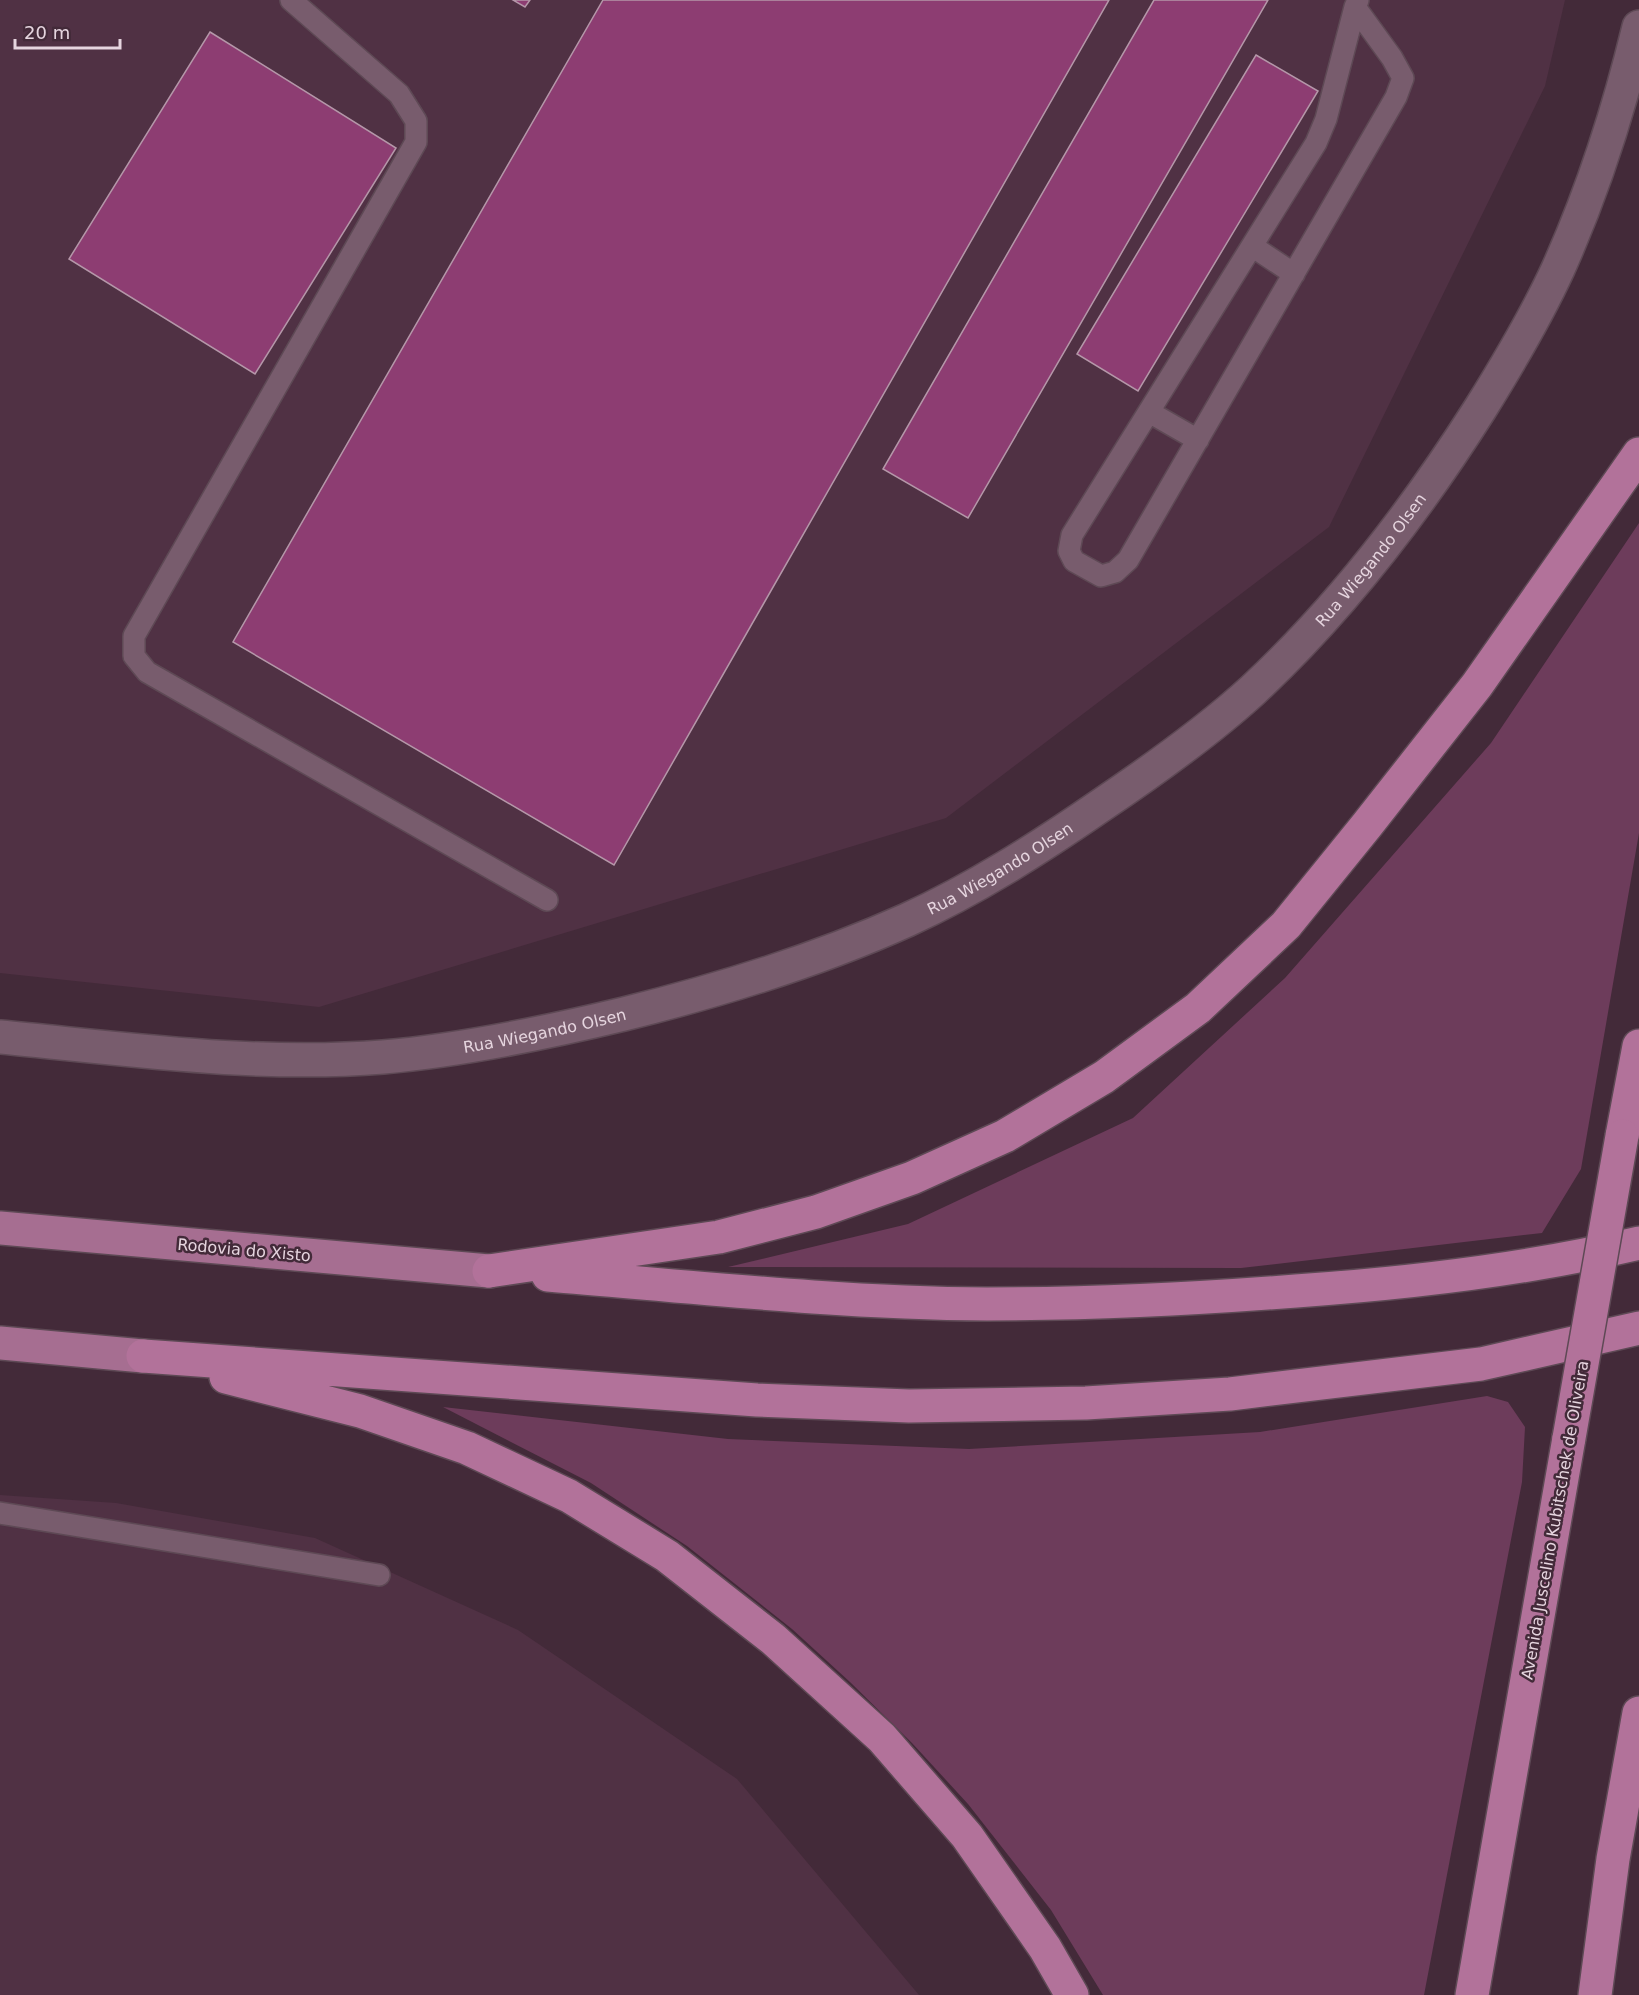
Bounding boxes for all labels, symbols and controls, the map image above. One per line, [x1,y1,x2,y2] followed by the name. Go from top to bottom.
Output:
[15,12,120,50] scale bar
[24,22,70,43] text: 20 m
[1311,489,1430,630] street label: Rua Wiegando Olsen
[924,818,1076,918] street label: Rua Wiegando Olsen
[462,1004,628,1056] street label: Rua Wiegando Olsen
[177,1235,311,1265] street label: Rodovia do Xisto
[1518,1359,1592,1681] street label: Avenida Juscelino Kubitschek de Oliveira

